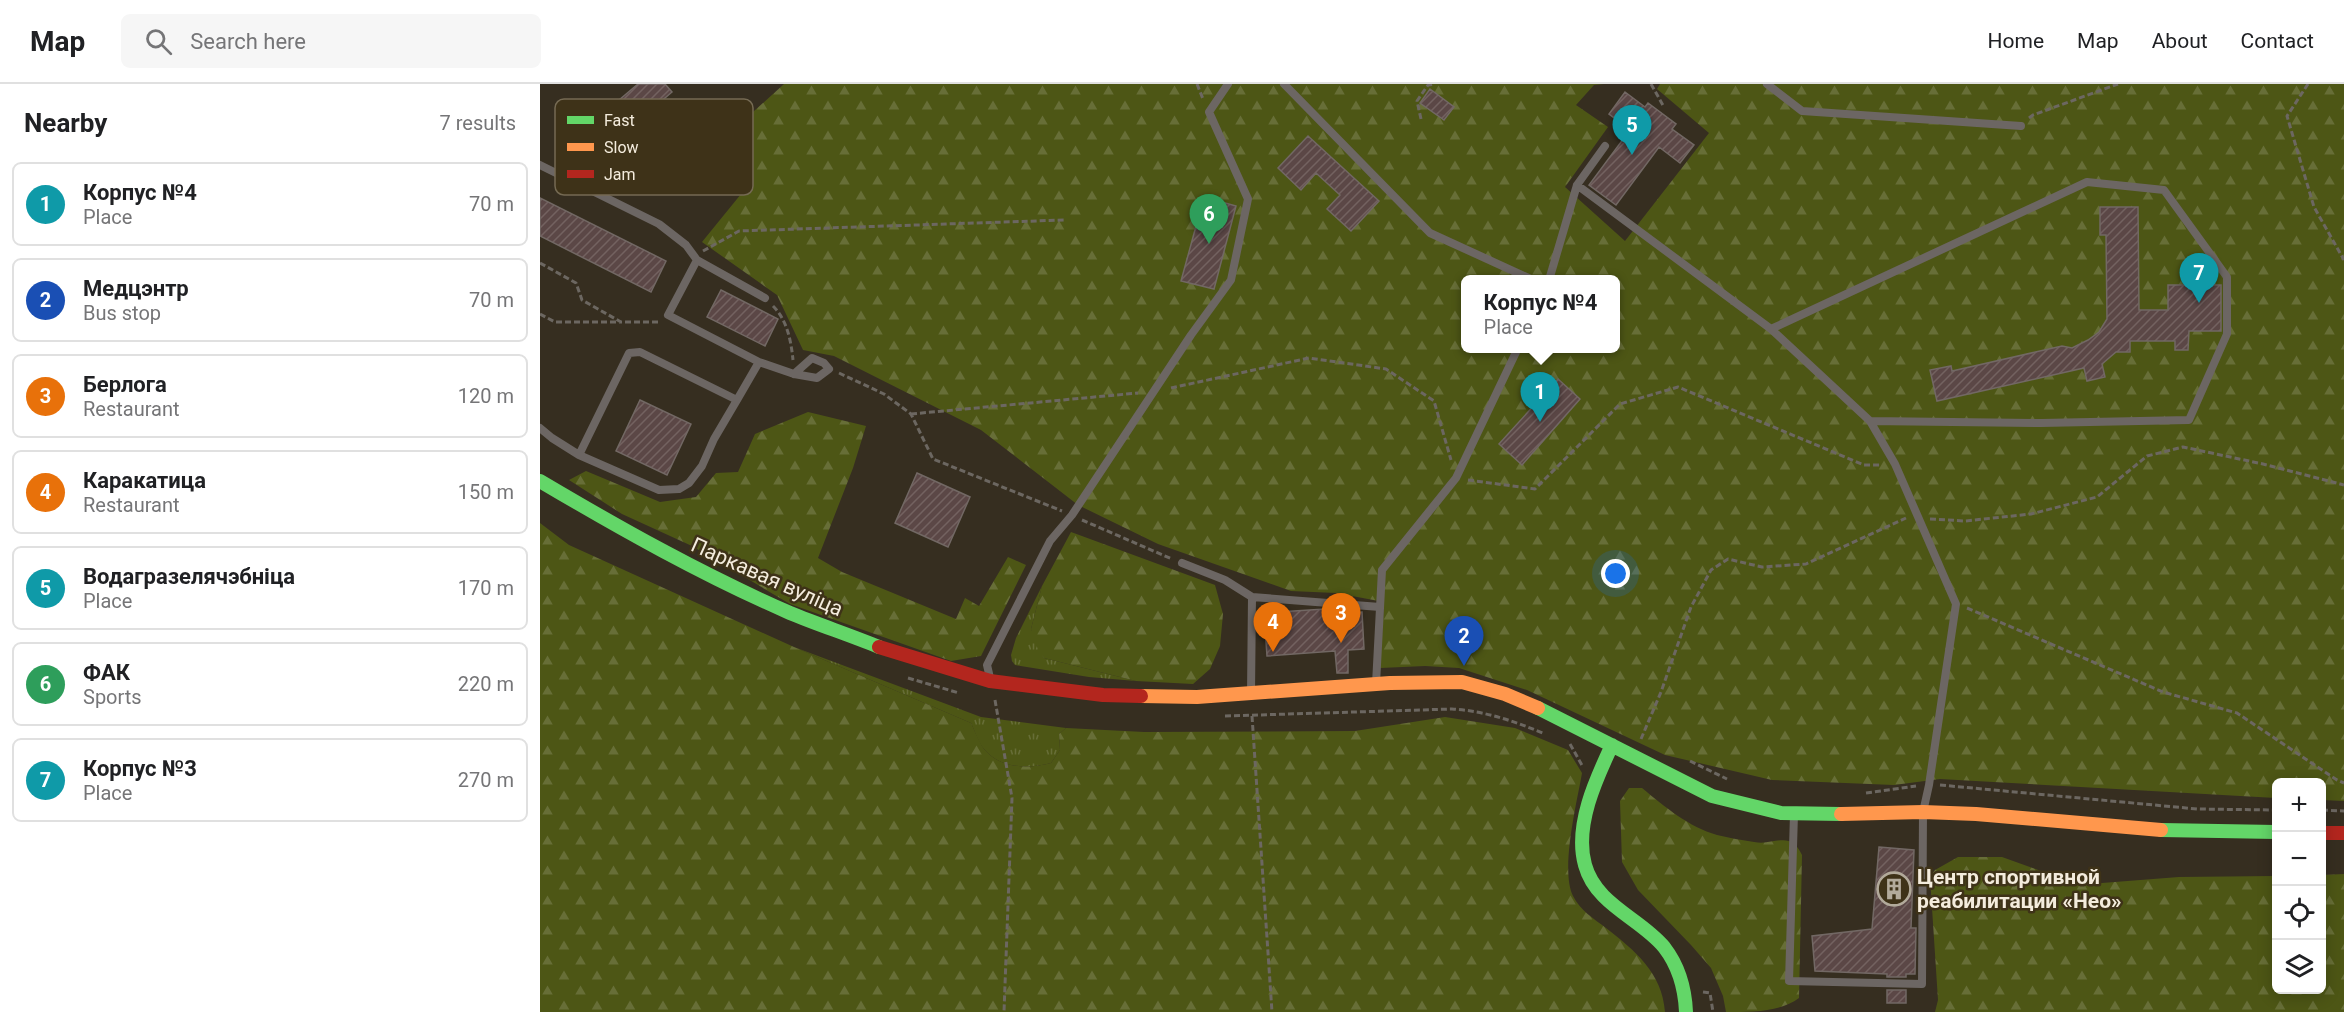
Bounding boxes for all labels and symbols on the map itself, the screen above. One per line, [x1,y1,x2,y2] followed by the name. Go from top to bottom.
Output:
[555,99,753,195] legend
[1612,106,1652,155] pin: 5
[604,111,635,130] text: Fast
[604,138,639,157] text: Slow
[604,165,636,184] text: Jam
[1190,194,1228,244] pin: 6
[2180,254,2218,303] pin: 7
[1520,372,1560,422] pin: 1
[687,533,847,621] street label: Паркавая вуліца
[1601,559,1630,588] your location
[1322,594,1360,643] pin: 3
[1254,602,1292,652] pin: 4
[1444,616,1484,666] pin: 2
[1917,865,2122,913] place label: Центр спортивной реабилитации «Нео»
[1876,871,1912,907] building icon: Центр спортивной реабилитации «Нео»

